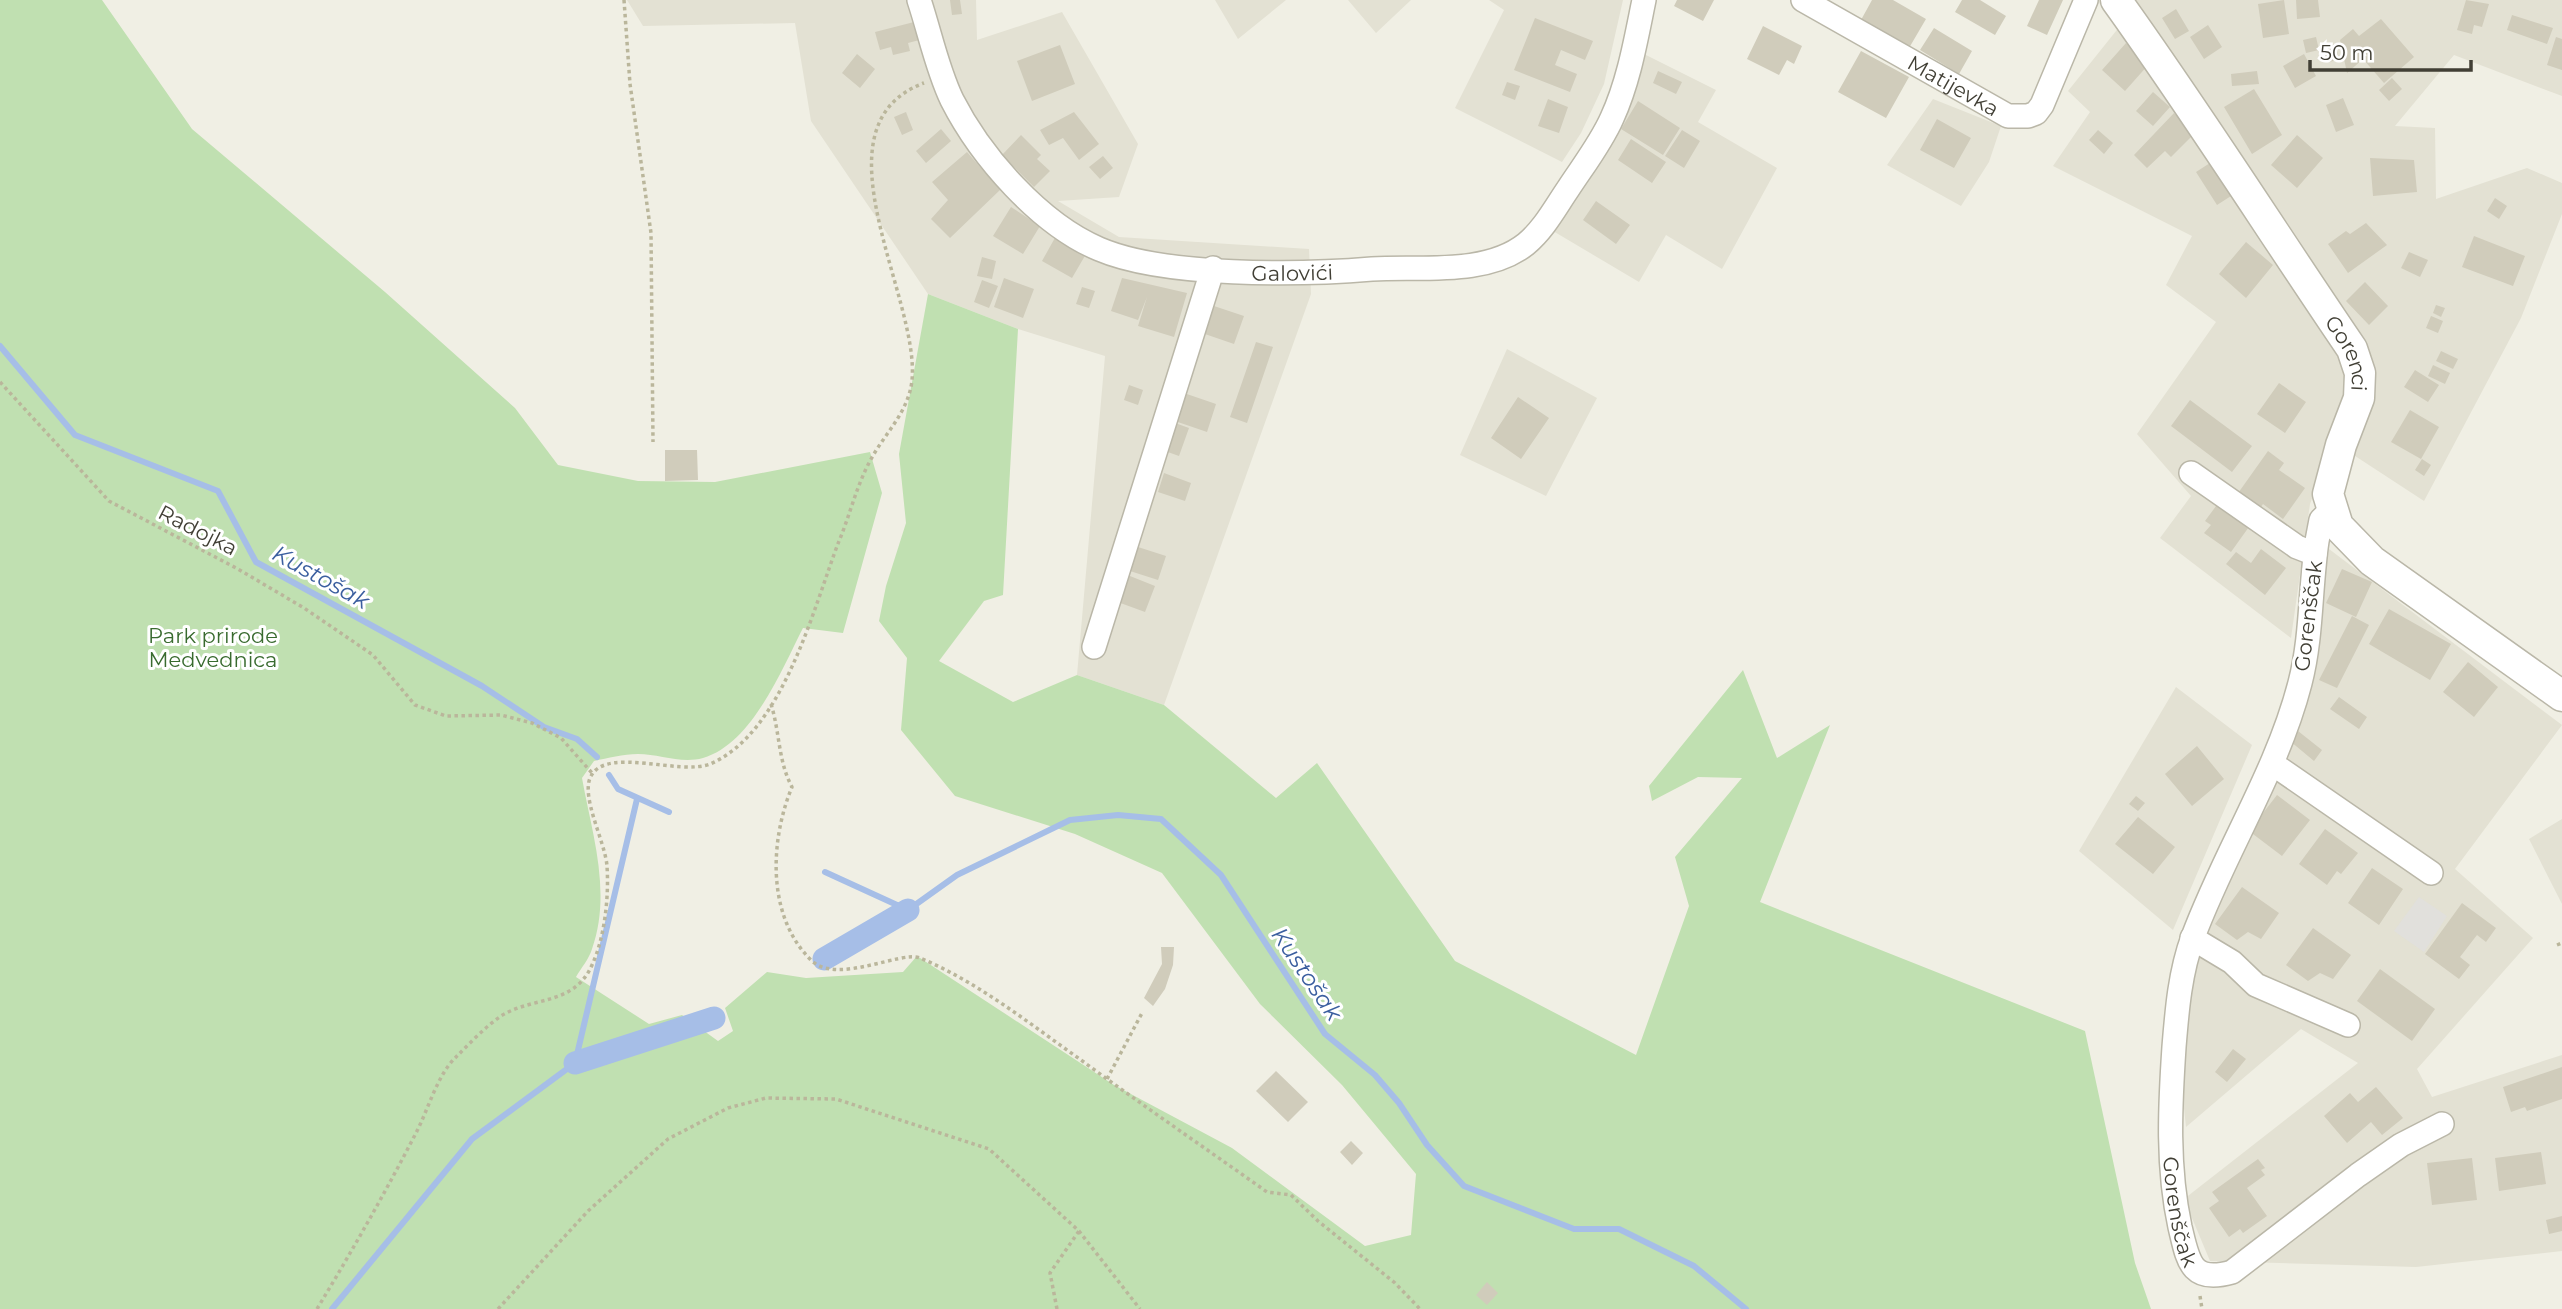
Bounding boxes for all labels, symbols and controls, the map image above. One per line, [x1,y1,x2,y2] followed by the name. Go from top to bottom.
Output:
[2310,28,2471,72] scale bar
[2320,40,2374,65] text: 50 m
[1903,49,2004,121] street label: Matijevka
[1251,259,1334,285] street label: Galovići
[2320,310,2372,392] street label: Gorenci
[154,499,242,561] street label: Radojka
[268,539,375,616] water label: Kustošak
[2289,559,2327,673] street label: Gorenščak
[148,623,278,672] park label: Park prirode Medvednica
[1266,922,1349,1027] water label: Kustošak
[2159,1156,2203,1271] street label: Gorenščak

